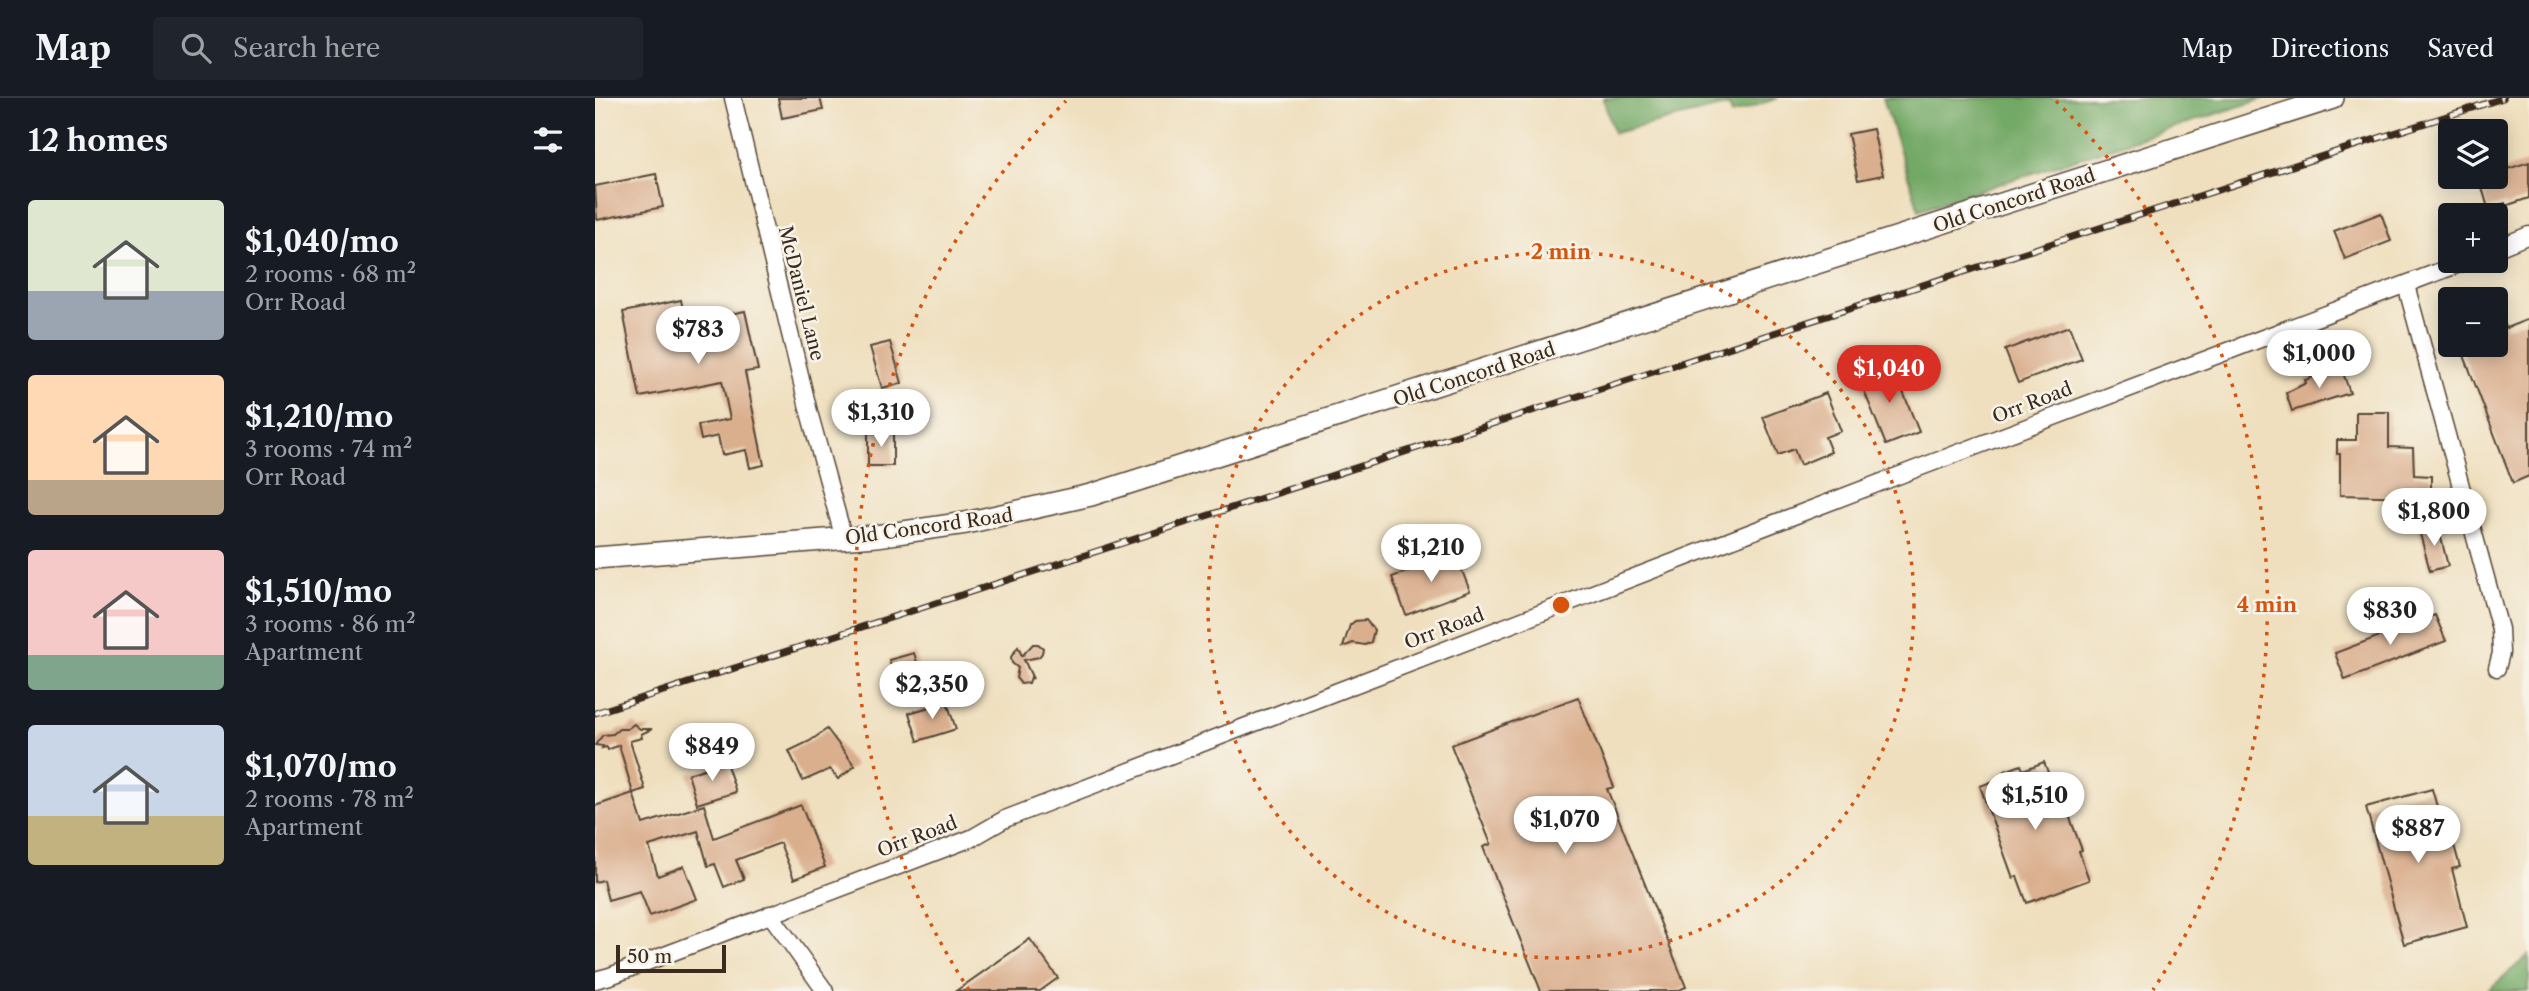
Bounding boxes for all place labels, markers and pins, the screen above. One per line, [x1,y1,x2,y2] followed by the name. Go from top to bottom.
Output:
[657,306,739,366] pin: $783
[2262,330,2376,390] pin: $1,000
[1832,345,1946,405] pin: $1,040
[824,390,938,449] pin: $1,310
[2377,489,2491,548] pin: $1,800
[1374,524,1488,584] pin: $1,210
[2349,588,2431,647] pin: $830
[1549,593,1573,617] centre of rings
[875,662,989,721] pin: $2,350
[671,724,753,783] pin: $849
[1978,772,2092,832] pin: $1,510
[1508,796,1622,856] pin: $1,070
[2377,806,2459,865] pin: $887

